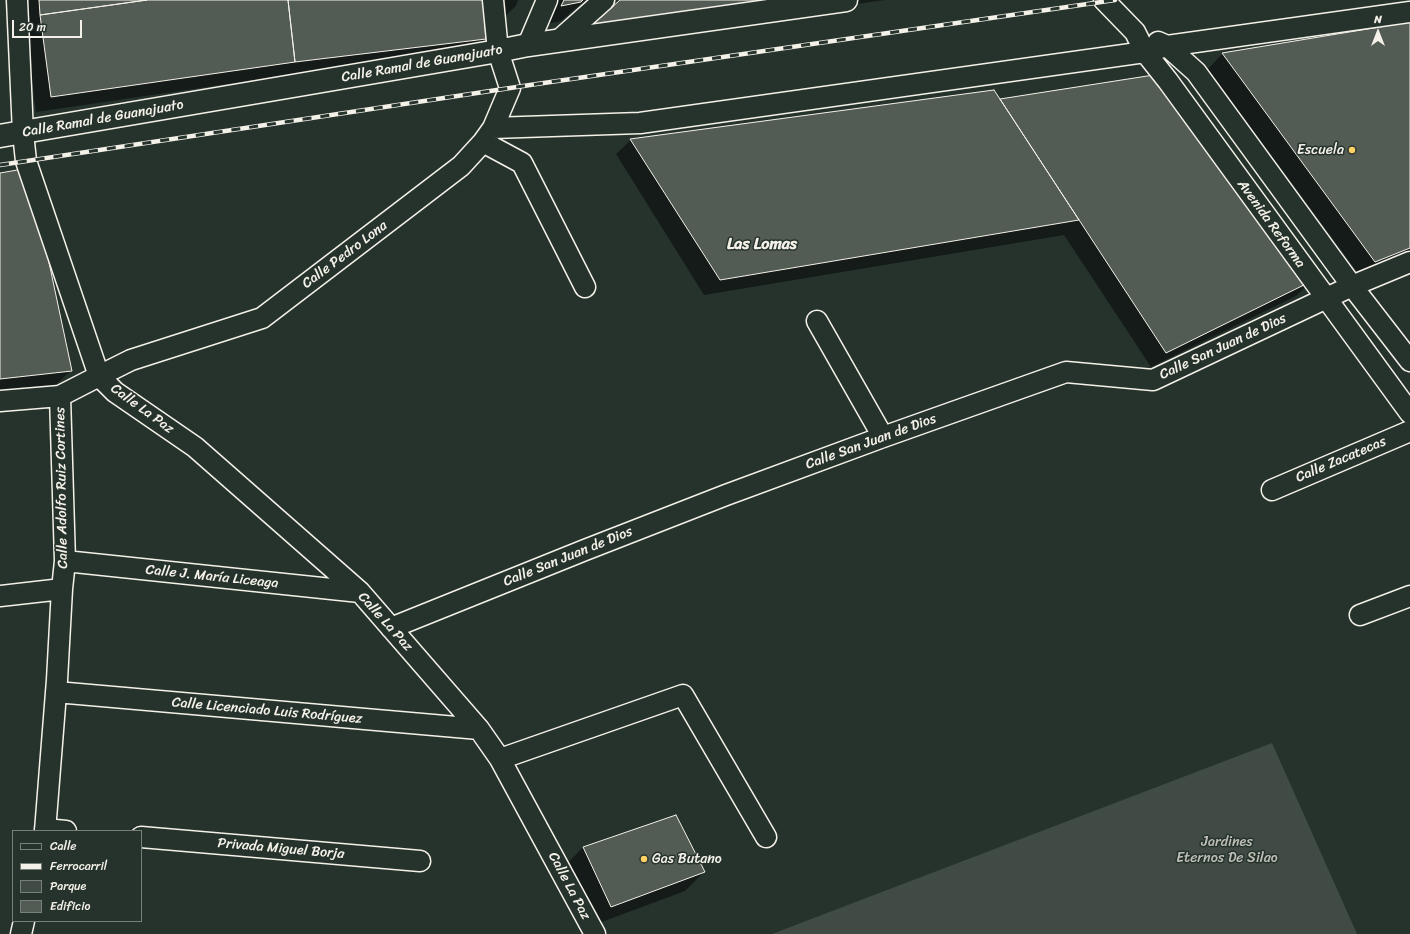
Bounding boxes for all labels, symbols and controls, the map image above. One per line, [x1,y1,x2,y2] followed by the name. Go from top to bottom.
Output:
[1374,10,1382,29] text: N
[14,12,84,38] scale bar
[1358,12,1398,52] north arrow
[19,16,46,38] text: 20 m
[340,42,504,86] street label: Calle Ramal de Guanajuato
[21,97,185,141] street label: Calle Ramal de Guanajuato
[1297,142,1344,158] place label: Escuela
[1347,145,1357,155] marker: Escuela
[1233,177,1309,271] street label: Avenida Reforma
[299,218,391,292] street label: Calle Pedro Lona
[727,235,797,255] district label: Las Lomas
[1157,310,1289,384] street label: Calle San Juan de Dios
[107,380,177,438] street label: Calle La Paz
[52,407,72,569] street label: Calle Adolfo Ruiz Cortines
[803,411,939,473] street label: Calle San Juan de Dios
[1293,433,1389,487] street label: Calle Zacatecas
[501,523,635,591] street label: Calle San Juan de Dios
[145,562,279,592] street label: Calle J. María Liceaga
[354,589,416,655] street label: Calle La Paz
[171,694,363,728] street label: Calle Licenciado Luis Rodríguez
[12,830,142,922] legend
[1176,834,1278,866] park label: Jardines Eternos De Silao
[50,835,77,857] text: Calle
[217,835,345,863] street label: Privada Miguel Borja
[544,849,594,923] street label: Calle La Paz
[652,851,722,867] place label: Gas Butano
[639,854,649,864] marker: Gas Butano
[50,855,107,877] text: Ferrocarril
[50,875,86,897] text: Parque
[50,895,90,917] text: Edificio

